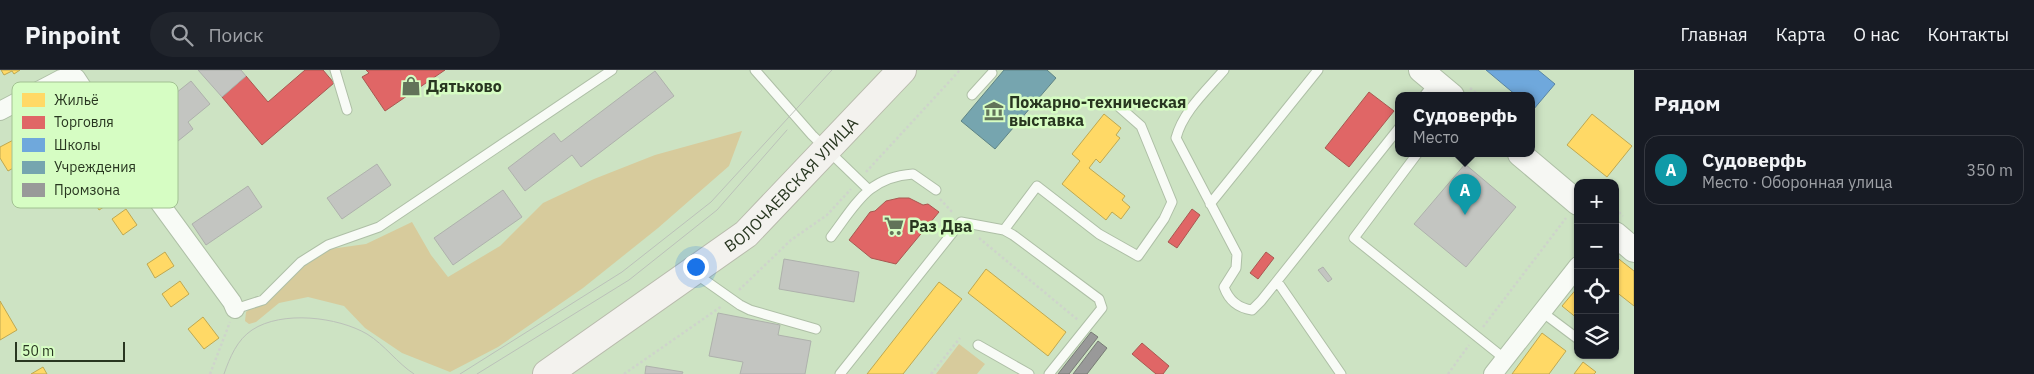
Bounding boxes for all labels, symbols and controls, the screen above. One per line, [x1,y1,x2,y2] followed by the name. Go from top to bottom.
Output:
[150,12,500,57] search box
[25,19,120,51] text: Pinpoint
[168,21,196,49] icon: search
[208,23,263,47] text: Поиск
[1680,23,1748,46] text: Главная
[1776,23,1825,46] text: Карта
[1853,23,1900,46] text: О нас
[1928,23,2009,46] text: Контакты
[400,75,422,97] shop icon: Дятьково
[426,76,502,96] place label: Дятьково
[12,82,178,208] legend
[1654,89,1721,117] text: Рядом
[54,91,99,109] text: Жильё
[1009,92,1186,130] place label: Пожарно-техническая выставка
[1395,92,1535,157] popup
[983,100,1005,122] museum icon: Пожарно-техническая выставка
[1413,103,1517,127] text: Судоверфь
[54,113,114,131] text: Торговля
[720,113,862,256] street label: ВОЛОЧАЕВСКАЯ УЛИЦА
[1413,127,1459,147] text: Место
[54,136,101,154] text: Школы
[1702,148,1806,172] text: Судоверфь
[54,158,136,176] text: Учреждения
[1666,160,1676,180] text: A
[1966,160,2013,180] text: 350 m
[1702,172,1893,192] text: Место · Оборонная улица
[1449,174,1481,215] pin: A
[1574,179,1619,359] map controls
[1574,179,1619,224] button: +
[54,181,120,199] text: Промзона
[883,215,905,237] supermarket icon: Раз Два
[909,216,972,236] place label: Раз Два
[1574,224,1619,269] button: −
[683,254,709,280] your location
[1574,269,1619,314] button: locate
[1574,314,1619,359] button: layers
[15,339,125,362] scale bar
[22,342,54,360] text: 50 m

